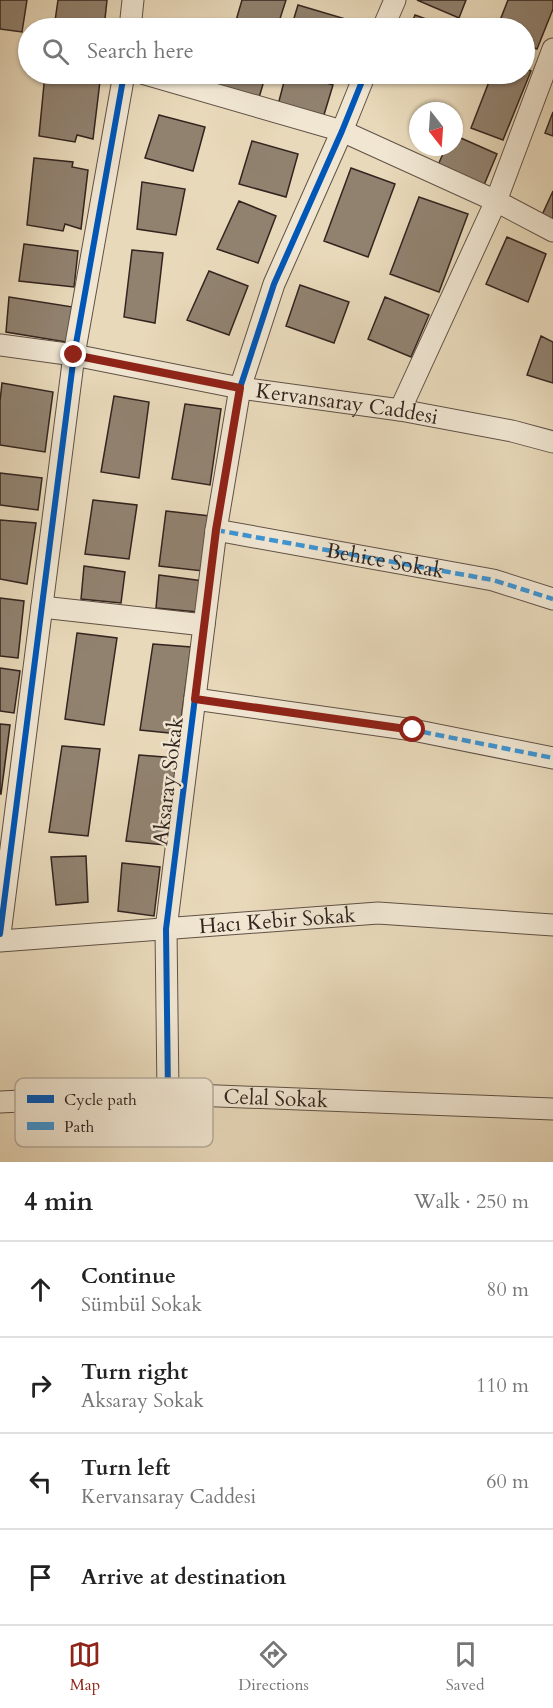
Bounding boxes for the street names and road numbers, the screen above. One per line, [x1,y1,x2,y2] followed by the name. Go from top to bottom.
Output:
[254,376,441,432] street label: Kervansaray Caddesi
[324,536,447,586] street label: Behice Sokak
[146,714,191,847] street label: Aksaray Sokak
[198,901,357,941] street label: Hacı Kebir Sokak
[223,1082,329,1115] street label: Celal Sokak

